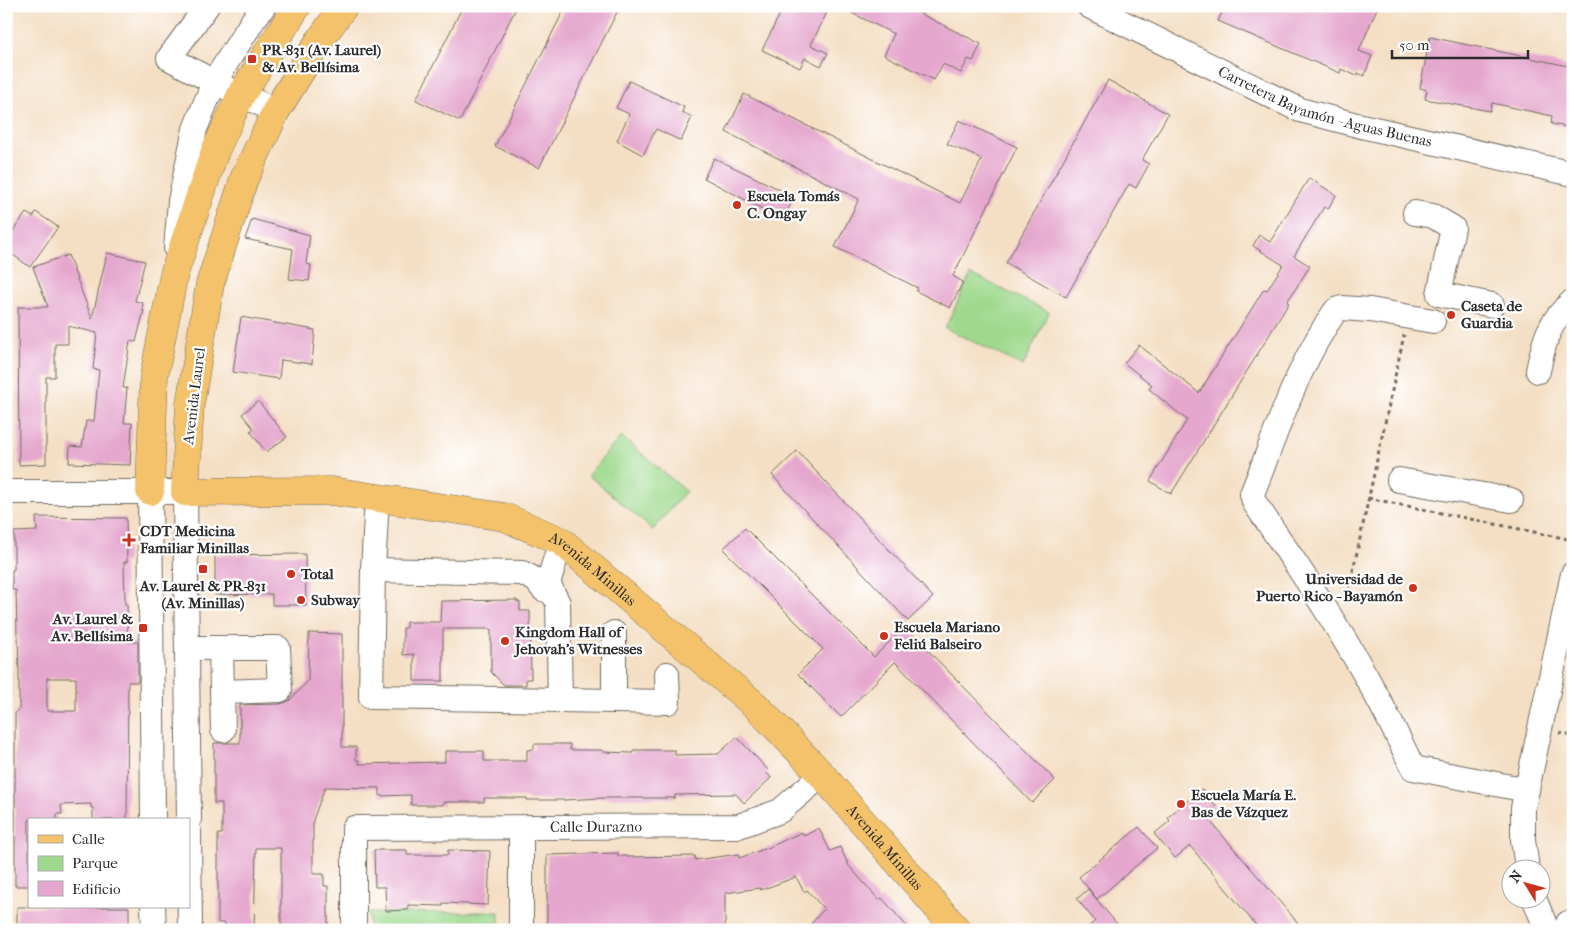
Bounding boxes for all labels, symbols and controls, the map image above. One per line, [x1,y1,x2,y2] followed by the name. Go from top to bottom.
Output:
[1392,28,1528,60] scale bar
[1399,36,1430,54] text: 50 m
[262,41,381,76] place label: PR-831 (Av. Laurel) & Av. Bellísima
[246,53,258,65] marker: PR-831 (Av. Laurel) & Av. Bellísima
[1215,62,1434,151] street label: Carretera Bayamón - Aguas Buenas
[747,187,840,222] place label: Escuela Tomás C. Ongay
[731,199,743,211] marker: Escuela Tomás C. Ongay
[1461,297,1523,332] place label: Caseta de Guardia
[1445,309,1457,321] marker: Caseta de Guardia
[179,346,209,447] street label: Avenida Laurel
[139,522,249,557] place label: CDT Medicina Familiar Minillas
[545,528,640,610] street label: Avenida Minillas
[122,533,136,547] marker: CDT Medicina Familiar Minillas
[197,563,209,575] marker: Av. Laurel & PR-831 (Av. Minillas)
[300,565,335,583] place label: Total
[285,568,297,580] marker: Total
[1256,570,1404,605] place label: Universidad de Puerto Rico - Bayamón
[139,577,266,612] place label: Av. Laurel & PR-831 (Av. Minillas)
[1407,582,1419,594] marker: Universidad de Puerto Rico - Bayamón
[311,591,361,609] place label: Subway
[295,594,307,606] marker: Subway
[50,610,134,645] place label: Av. Laurel & Av. Bellísima
[893,618,1000,653] place label: Escuela Mariano Feliú Balseiro
[137,622,149,634] marker: Av. Laurel & Av. Bellísima
[513,623,643,658] place label: Kingdom Hall of Jehovah’s Witnesses
[878,630,890,642] marker: Escuela Mariano Feliú Balseiro
[499,635,511,647] marker: Kingdom Hall of Jehovah’s Witnesses
[1191,786,1296,821] place label: Escuela María E. Bas de Vázquez
[1175,798,1187,810] marker: Escuela María E. Bas de Vázquez
[842,800,927,894] street label: Avenida Minillas
[28,818,190,908] legend
[550,818,642,836] street label: Calle Durazno
[72,830,105,848] text: Calle
[72,854,118,872] text: Parque
[1502,858,1552,908] north arrow
[1506,867,1526,886] text: N
[72,880,121,898] text: Edificio

